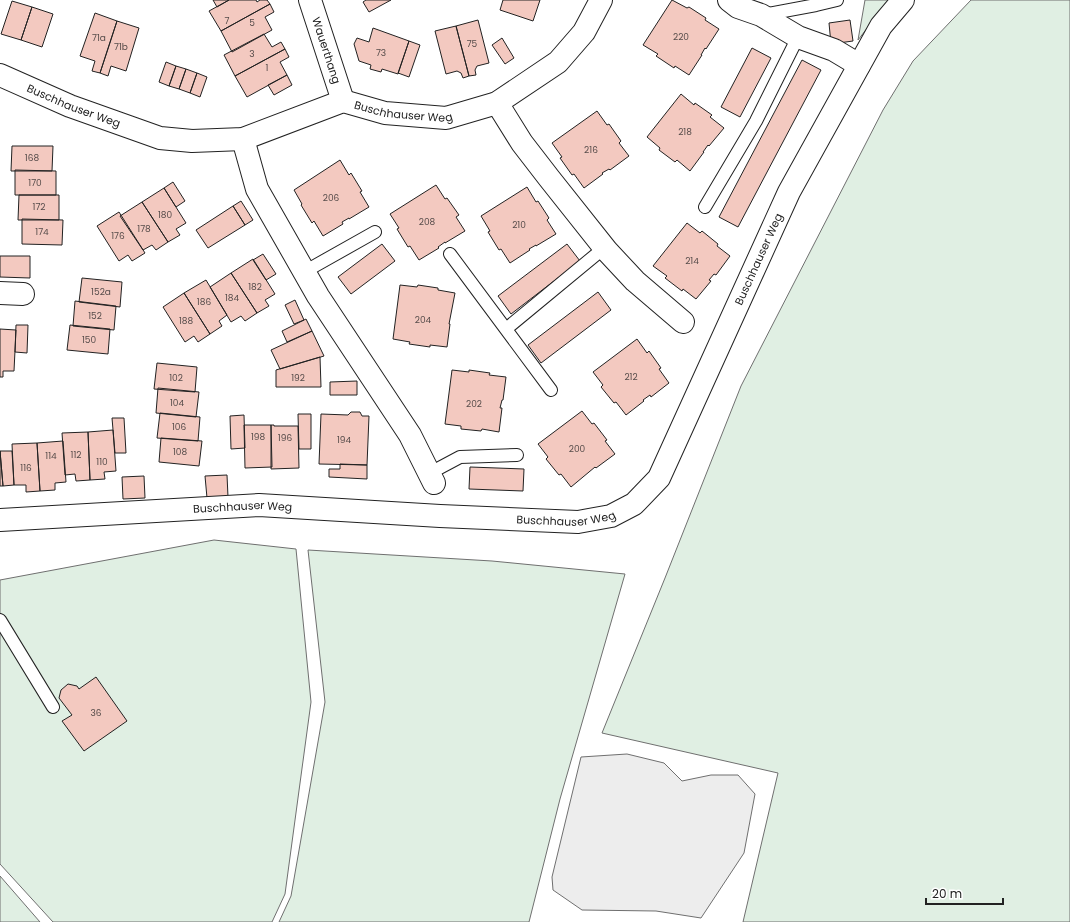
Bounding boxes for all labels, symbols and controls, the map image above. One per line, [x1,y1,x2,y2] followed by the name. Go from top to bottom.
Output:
[225,15,230,27] house number: 7
[308,15,345,86] street label: Wauerthang
[249,17,255,29] house number: 5
[673,31,689,43] house number: 220
[92,32,106,44] house number: 71a
[467,38,478,50] house number: 75
[114,41,128,53] house number: 71b
[376,47,386,59] house number: 73
[249,48,255,60] house number: 3
[266,62,269,74] house number: 1
[24,80,123,131] street label: Buschhauser Weg
[352,97,455,126] street label: Buschhauser Weg
[678,126,692,138] house number: 218
[584,144,598,156] house number: 216
[25,152,39,164] house number: 168
[28,177,42,189] house number: 170
[323,192,340,204] house number: 206
[33,201,45,213] house number: 172
[158,209,172,221] house number: 180
[731,210,786,308] street label: Buschhauser Weg
[419,216,436,228] house number: 208
[512,219,526,231] house number: 210
[137,223,151,235] house number: 178
[35,226,49,238] house number: 174
[111,230,125,242] house number: 176
[685,255,699,267] house number: 214
[248,281,262,293] house number: 182
[91,286,111,298] house number: 152a
[225,292,239,304] house number: 184
[197,296,211,308] house number: 186
[88,310,102,322] house number: 152
[415,314,432,326] house number: 204
[179,315,193,327] house number: 188
[82,334,96,346] house number: 150
[624,371,638,383] house number: 212
[169,372,183,384] house number: 102
[291,372,305,384] house number: 192
[170,397,184,409] house number: 104
[466,398,482,410] house number: 202
[172,421,186,433] house number: 106
[251,431,265,443] house number: 198
[278,432,292,444] house number: 196
[337,434,351,446] house number: 194
[569,443,586,455] house number: 200
[173,446,187,458] house number: 108
[71,449,81,461] house number: 112
[45,450,57,462] house number: 114
[96,456,108,468] house number: 110
[20,462,32,474] house number: 116
[192,497,293,517] street label: Buschhauser Weg
[516,507,619,530] street label: Buschhauser Weg
[90,707,102,719] house number: 36
[926,880,1003,906] scale bar
[932,885,962,902] text: 20 m

